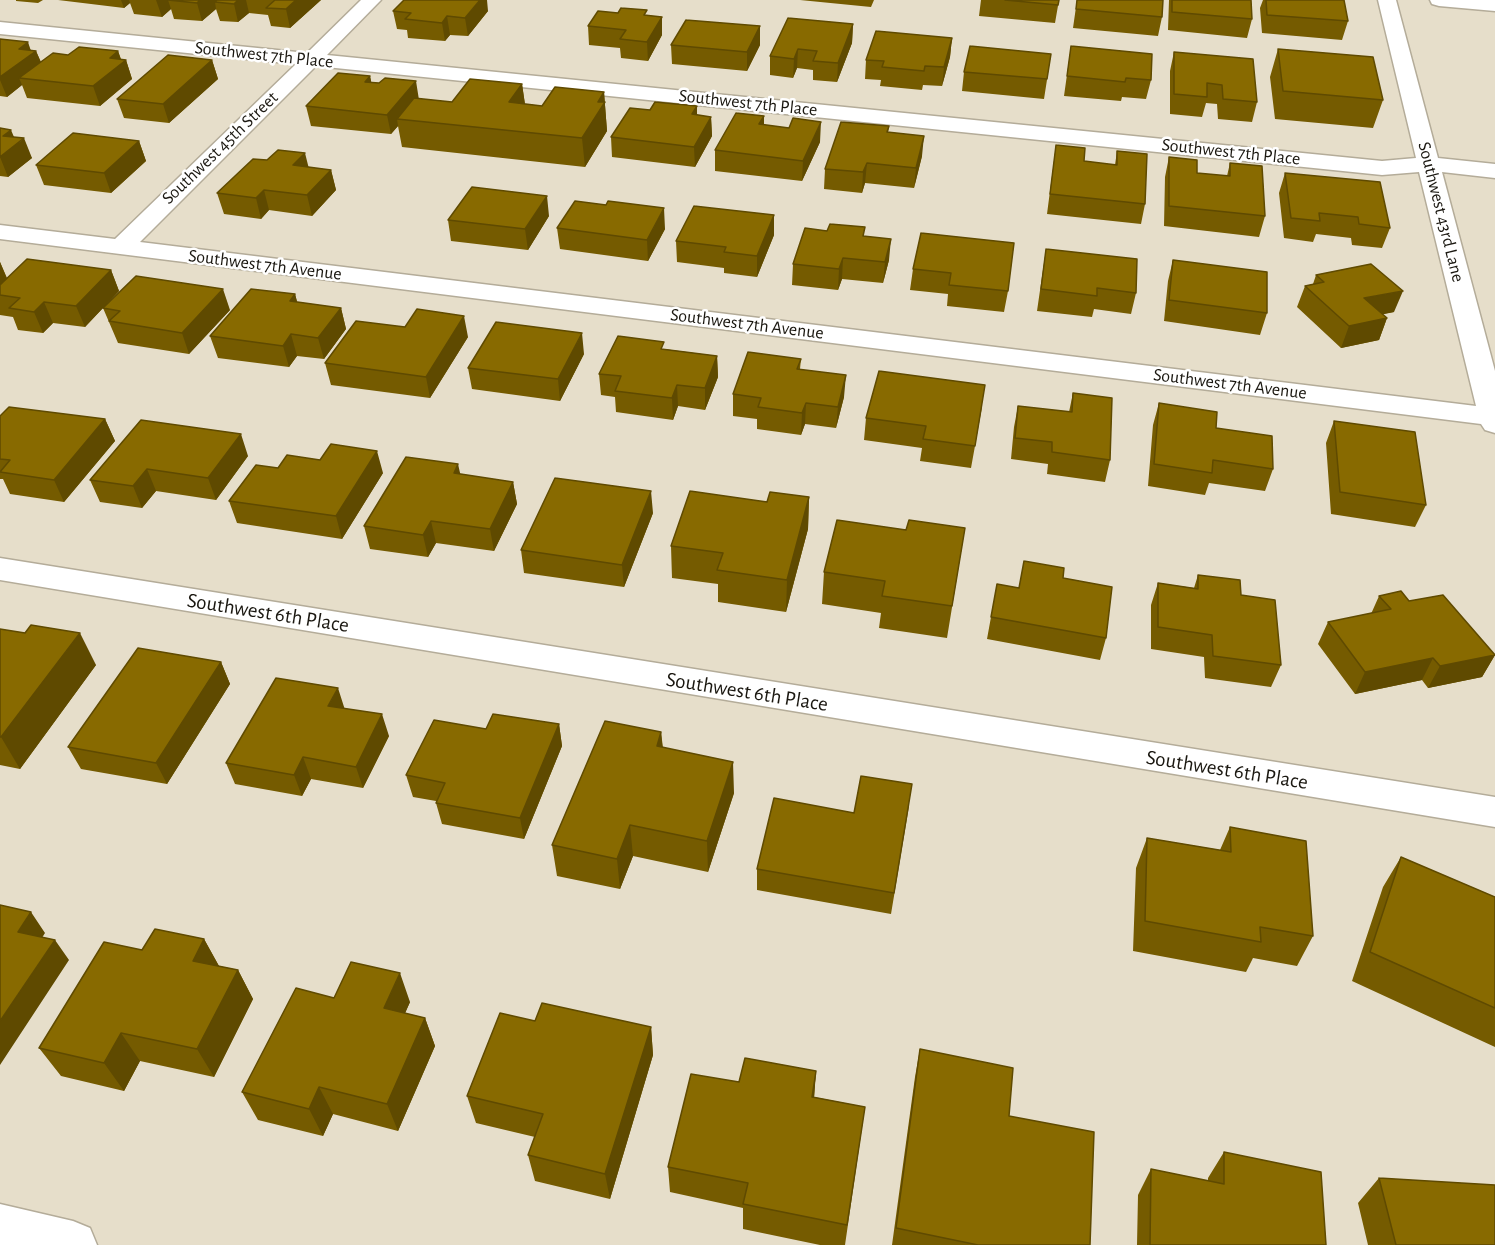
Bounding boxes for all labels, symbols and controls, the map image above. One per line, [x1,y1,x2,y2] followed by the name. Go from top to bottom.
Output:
[194,37,334,73] street label: Southwest 7th Place
[678,85,818,121] street label: Southwest 7th Place
[157,87,283,209] street label: Southwest 45th Street
[1161,134,1301,170] street label: Southwest 7th Place
[1413,140,1469,284] street label: Southwest 43rd Lane
[187,245,343,285] street label: Southwest 7th Avenue
[669,304,825,344] street label: Southwest 7th Avenue
[1152,364,1308,404] street label: Southwest 7th Avenue
[185,588,351,638] street label: Southwest 6th Place
[664,667,830,717] street label: Southwest 6th Place
[1144,745,1310,795] street label: Southwest 6th Place

